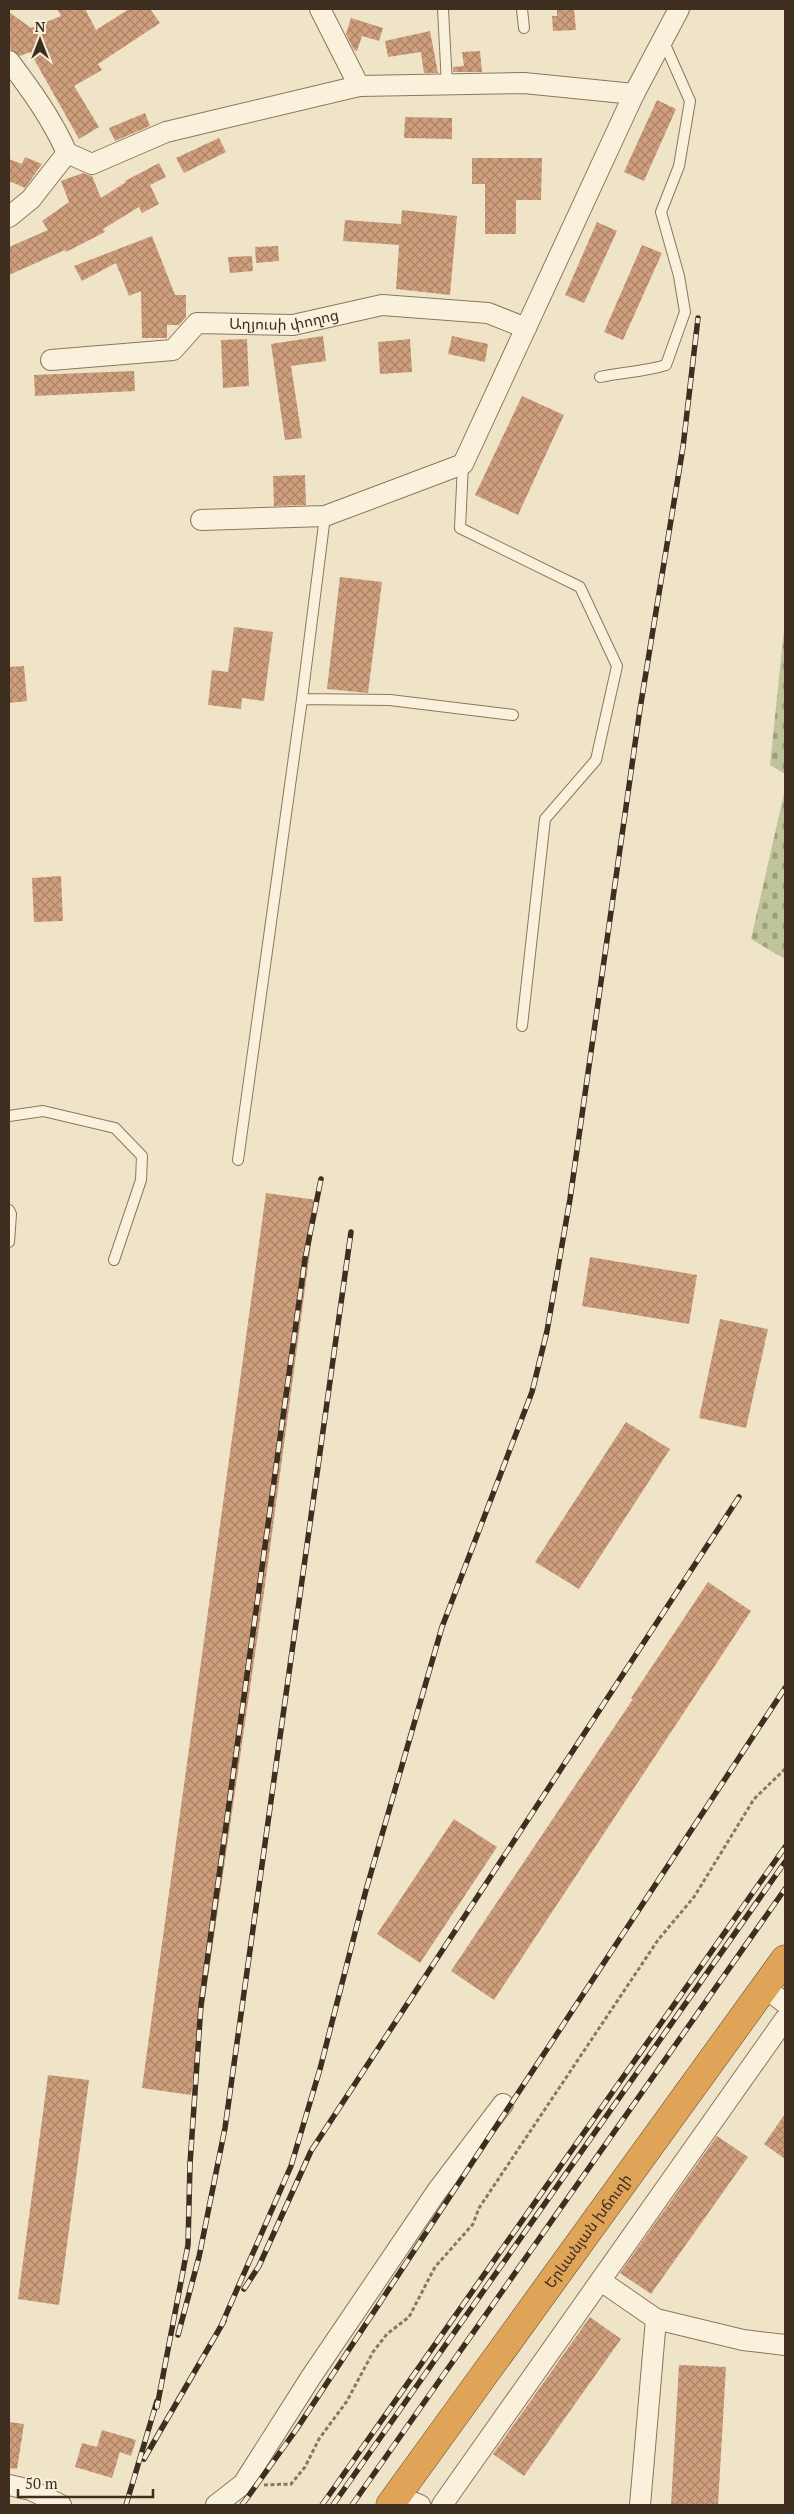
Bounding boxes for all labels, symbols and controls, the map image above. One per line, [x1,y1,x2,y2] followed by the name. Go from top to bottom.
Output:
[15,15,65,65] north arrow
[35,17,46,36] text: N
[229,304,341,334] street label: Աղյուսի փողոց
[539,2169,635,2292] street label: Երևանյան խճուղի
[18,2466,152,2498] scale bar
[25,2473,58,2493] text: 50 m

